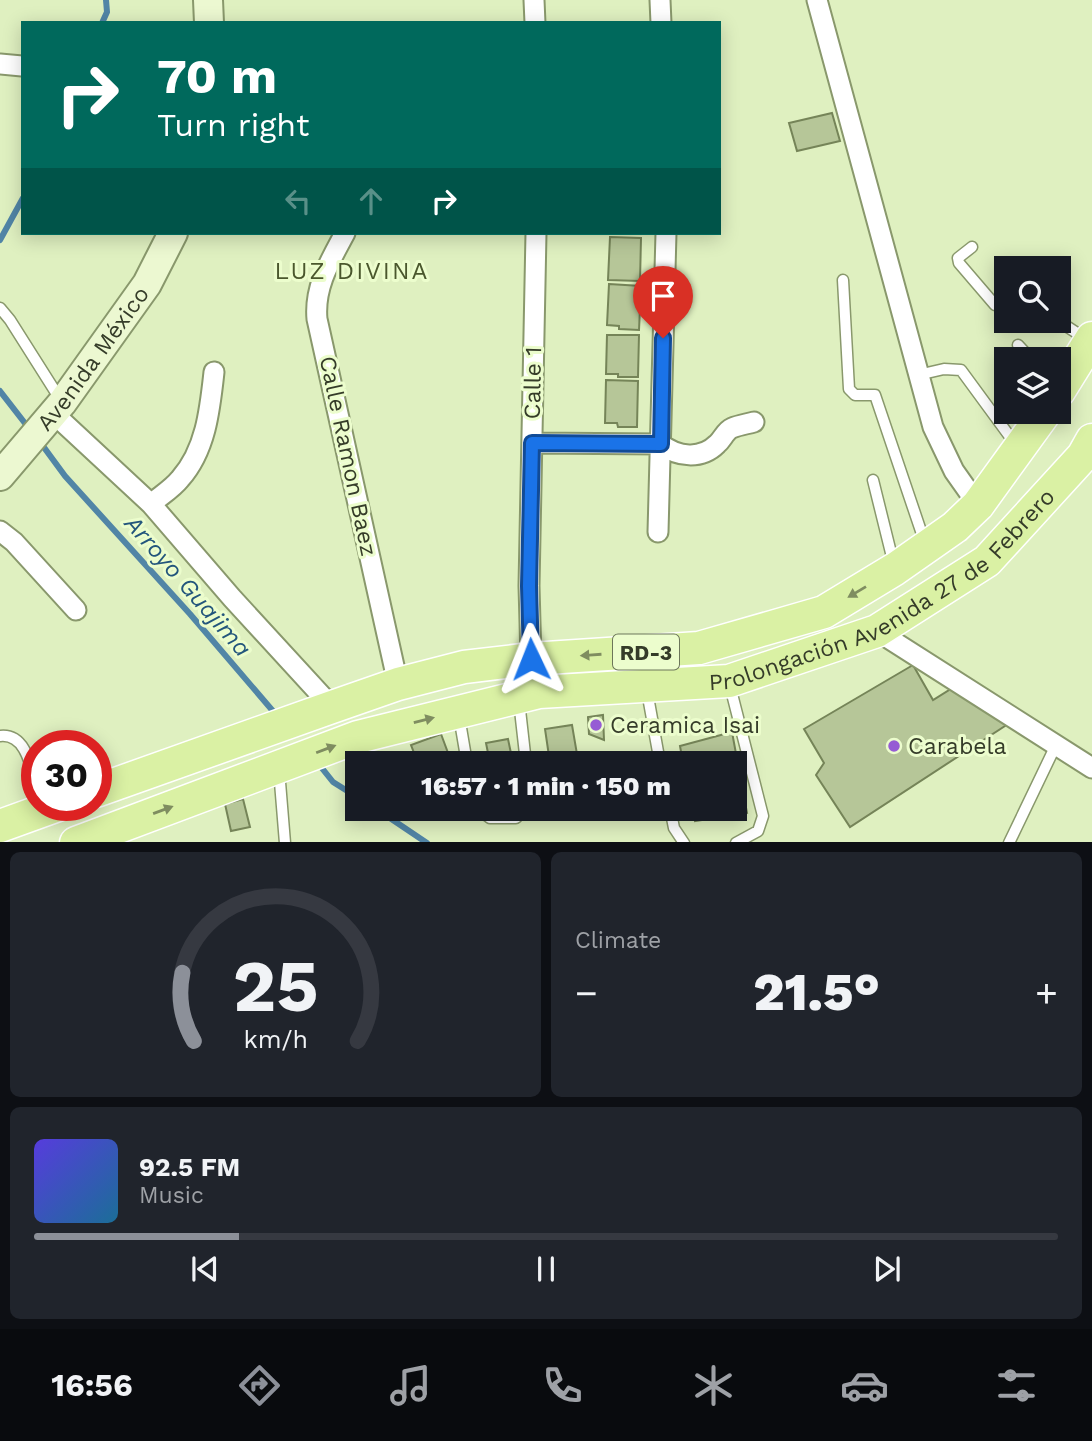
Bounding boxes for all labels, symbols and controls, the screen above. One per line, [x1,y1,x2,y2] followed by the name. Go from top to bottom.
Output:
[157,47,277,105] text: 70 m
[42,49,133,140] icon: right
[157,106,309,144] text: Turn right
[279,182,317,220] icon: left
[352,182,390,220] icon: ahead
[425,182,463,220] icon: right
[994,256,1071,424] map controls
[994,256,1071,333] button: search
[275,257,429,285] district label: LUZ DIVINA
[633,266,693,338] pin
[644,277,682,315] icon: arrive
[31,281,155,436] street label: Avenida México
[519,347,547,419] street label: Calle 1
[994,347,1071,424] button: layers
[314,354,382,558] street label: Calle Ramon Baez
[708,483,1060,696] street label: Prolongación Avenida 27 de Febrero
[118,509,257,662] water label: Arroyo Guajima
[847,585,866,598] one-way arrow
[494,622,568,696] position arrow
[613,634,679,670] road number: RD-3
[580,650,602,661] one-way arrow
[610,712,760,739] place label: Ceramica Isai
[414,714,436,725] one-way arrow
[588,717,604,733] marker: Ceramica Isai
[21,730,112,821] speed limit sign: 30
[908,733,1007,760] place label: Carabela
[886,738,902,754] marker: Carabela
[315,744,336,755] one-way arrow
[421,771,671,801] text: 16:57 · 1 min · 150 m
[153,805,174,816] one-way arrow
[575,927,661,954] text: Climate
[233,943,318,1029] text: 25
[753,962,880,1023] text: 21.5°
[575,971,598,1015] text: −
[1035,971,1058,1015] text: +
[243,1024,308,1053] text: km/h
[139,1152,240,1182] text: 92.5 FM
[139,1182,204,1209] text: Music
[186,1250,224,1288] icon: previous
[527,1250,565,1288] icon: pause
[868,1250,906,1288] icon: next
[235,1361,284,1410] icon: directions
[386,1361,435,1410] icon: music
[538,1361,587,1410] icon: phone
[689,1361,738,1410] icon: climate
[840,1361,889,1410] icon: car
[992,1361,1041,1410] icon: filters
[51,1366,133,1404] text: 16:56

